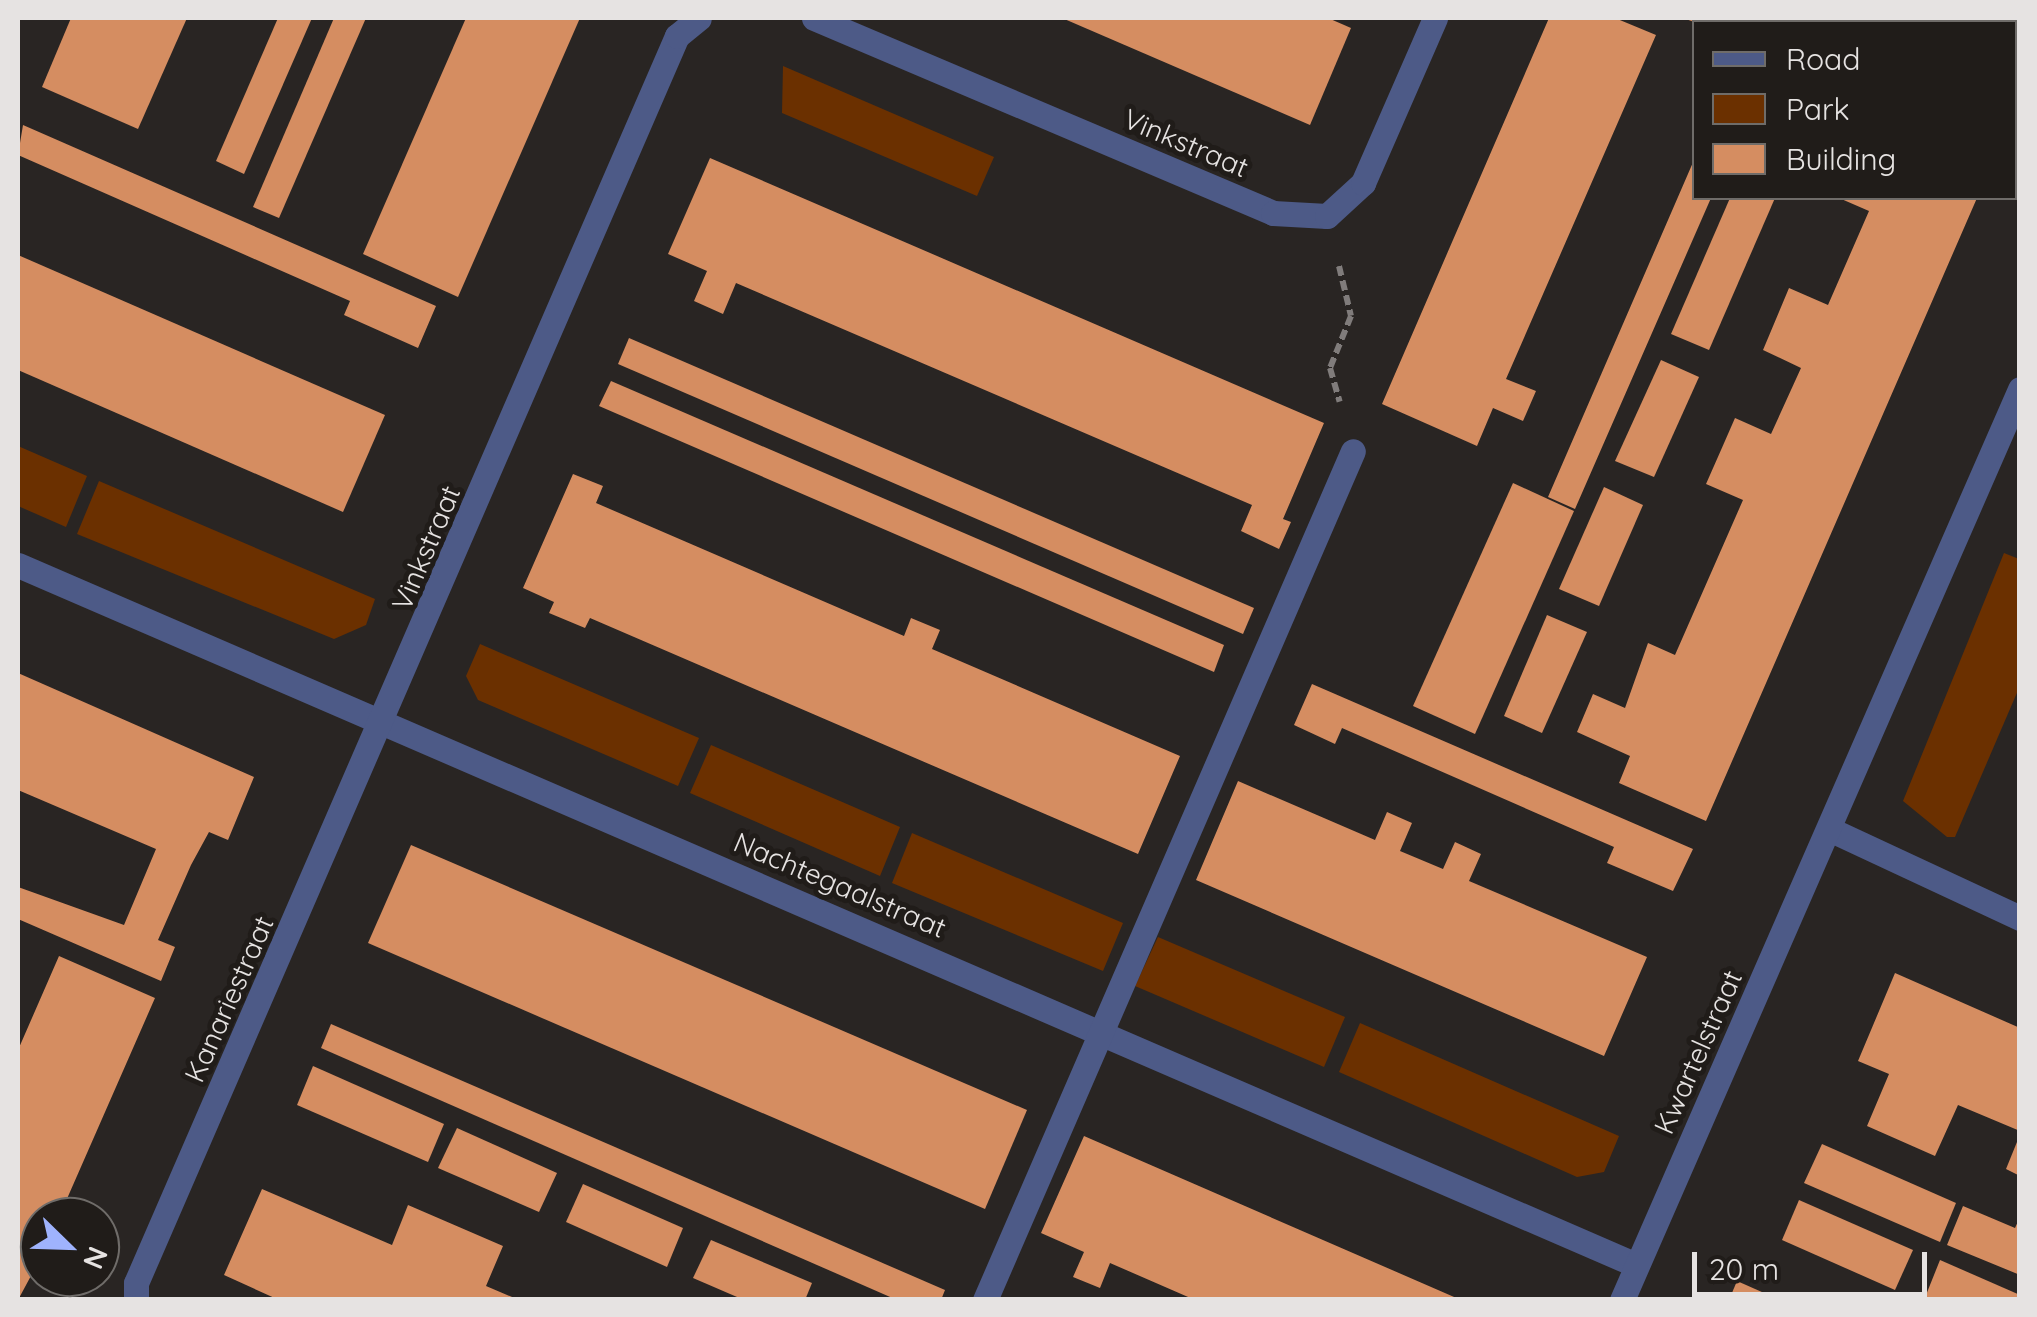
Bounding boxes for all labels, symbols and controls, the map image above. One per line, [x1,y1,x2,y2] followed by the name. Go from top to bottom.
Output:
[1692,20,2017,200] legend
[1786,40,1860,78] text: Road
[1786,90,1850,128] text: Park
[1118,102,1254,184] street label: Vinkstraat
[1786,140,1896,178] text: Building
[385,480,467,616] street label: Vinkstraat
[729,825,951,945] street label: Nachtegaalstraat
[177,911,281,1087] street label: Kanariestraat
[1647,965,1749,1139] street label: Kwartelstraat
[20,1197,120,1297] north arrow
[1697,1232,1932,1294] scale bar
[76,1242,116,1274] text: N
[1709,1250,1779,1288] text: 20 m

